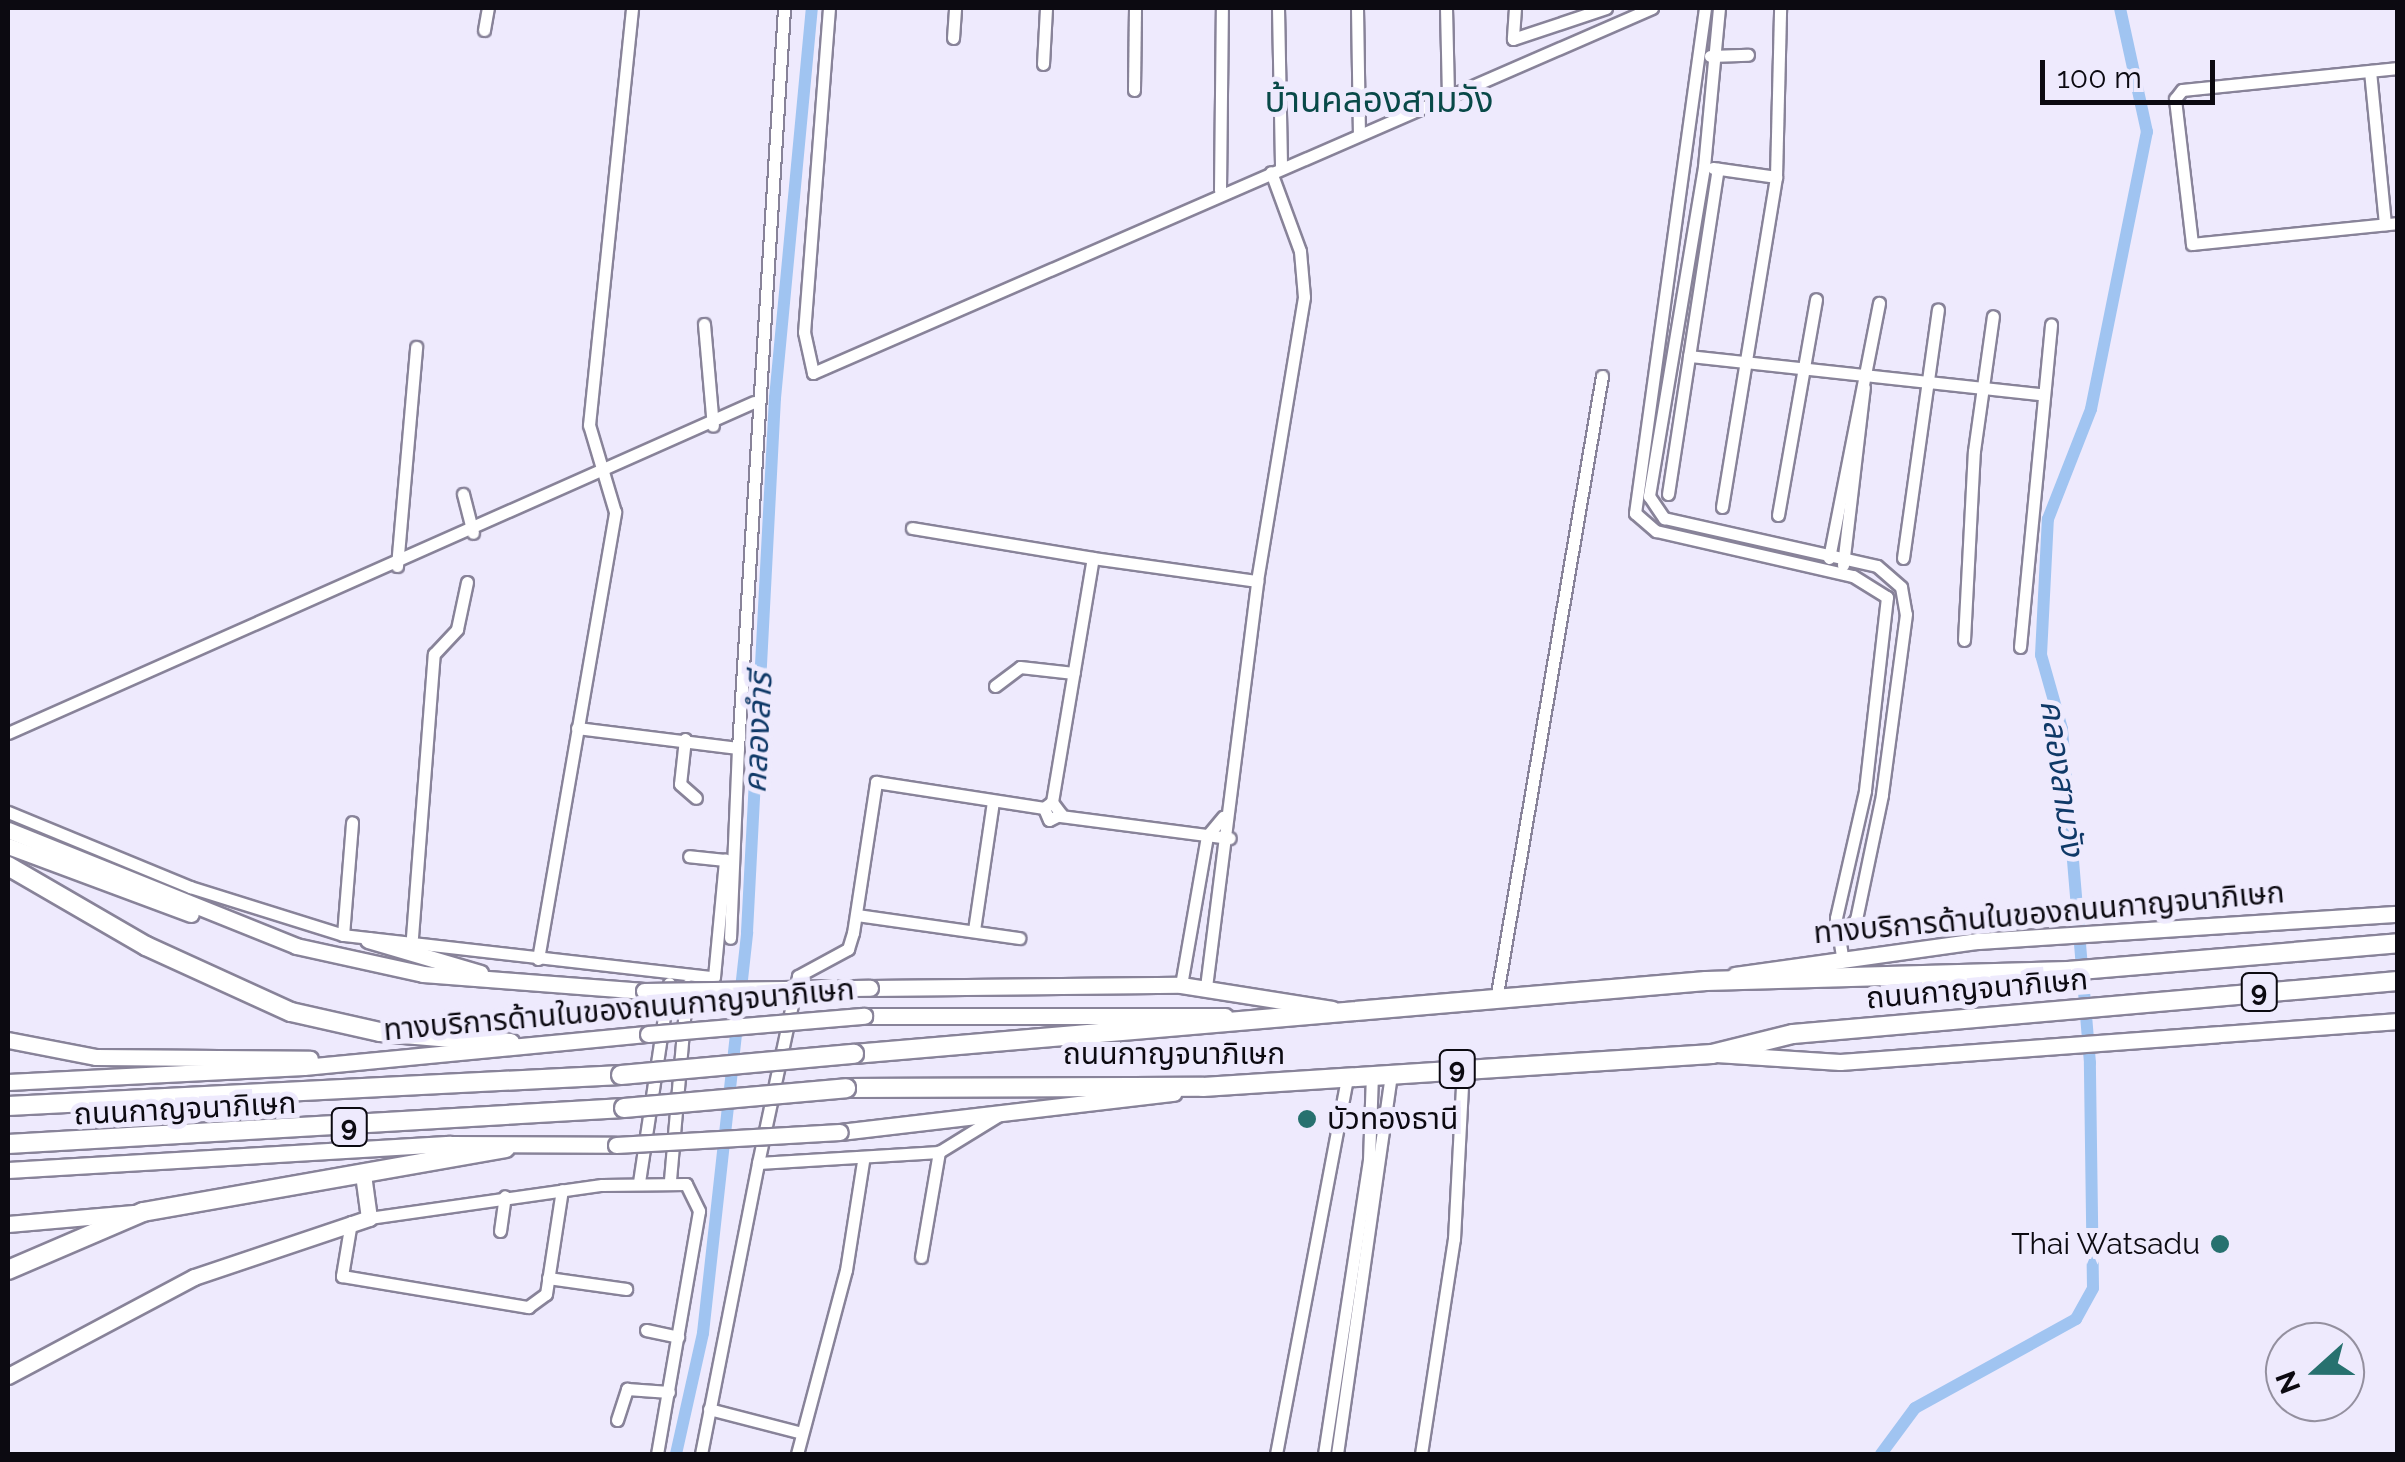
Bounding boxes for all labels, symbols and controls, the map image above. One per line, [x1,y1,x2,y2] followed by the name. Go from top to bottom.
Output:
[2045,40,2220,102] scale bar
[2057,60,2142,95] text: 100 m
[1265,79,1493,121] district label: บ้านคลองสามวัง
[736,672,780,794] water label: คลองลำรี
[2032,697,2092,859] water label: คลองสามวัง
[1812,874,2286,952] street label: ทางบริการด้านในของถนนกาญจนาภิเษก
[1865,961,2089,1017] street label: ถนนกาญจนาภิเษก
[2239,969,2279,1015] road number: 9
[382,971,856,1049] street label: ทางบริการด้านในของถนนกาญจนาภิเษก
[1063,1036,1285,1072] street label: ถนนกาญจนาภิเษก
[1437,1046,1477,1092] road number: 9
[73,1085,297,1133] street label: ถนนกาญจนาภิเษก
[1327,1101,1458,1137] place label: บัวทองธานี
[329,1104,369,1150] road number: 9
[1296,1108,1318,1130] marker: บัวทองธานี
[2010,1226,2200,1262] place label: Thai Watsadu
[2209,1233,2231,1255] marker: Thai Watsadu
[2265,1322,2365,1422] north arrow
[2269,1366,2308,1398] text: N

